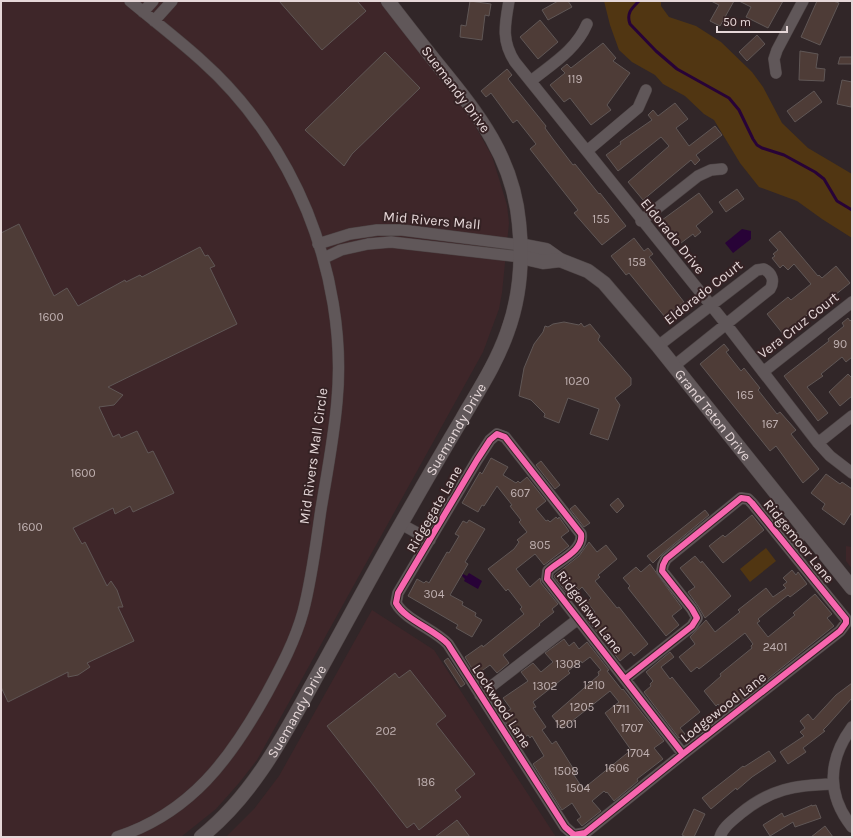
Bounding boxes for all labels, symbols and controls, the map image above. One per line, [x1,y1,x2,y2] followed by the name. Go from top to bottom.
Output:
[717,8,787,34] scale bar
[723,15,751,29] text: 50 m
[417,43,494,136] street label: Suemandy Drive
[568,72,582,86] house number: 119
[637,195,708,278] street label: Eldorado Drive
[383,208,481,233] street label: Mid Rivers Mall
[592,212,610,226] house number: 155
[628,255,646,269] house number: 158
[661,257,746,328] street label: Eldorado Court
[755,289,842,362] street label: Vera Cruz Court
[38,310,64,324] house number: 1600
[833,337,847,351] house number: 90
[671,366,755,464] street label: Grand Teton Drive
[564,374,590,388] house number: 1020
[423,380,490,479] street label: Suemandy Drive
[296,387,331,525] street label: Mid Rivers Mall Circle
[736,388,754,402] house number: 165
[762,417,779,431] house number: 167
[403,463,466,556] street label: Ridgegate Lane
[70,466,96,480] house number: 1600
[510,486,530,500] house number: 607
[760,496,838,587] street label: Ridgemoor Lane
[17,520,43,534] house number: 1600
[529,538,551,552] house number: 805
[553,567,626,657] street label: Ridgelawn Lane
[424,587,445,601] house number: 304
[763,640,787,654] house number: 2401
[555,657,581,671] house number: 1308
[468,661,535,751] street label: Lockwood Lane
[264,662,330,761] street label: Suemandy Drive
[677,669,770,746] street label: Lodgewood Lane
[583,678,605,692] house number: 1210
[532,679,558,693] house number: 1302
[570,700,595,714] house number: 1205
[612,702,630,716] house number: 1711
[555,717,577,731] house number: 1201
[621,721,644,735] house number: 1707
[375,724,397,738] house number: 202
[626,746,650,760] house number: 1704
[605,761,630,775] house number: 1606
[553,764,579,778] house number: 1508
[417,775,435,789] house number: 186
[566,781,591,795] house number: 1504

